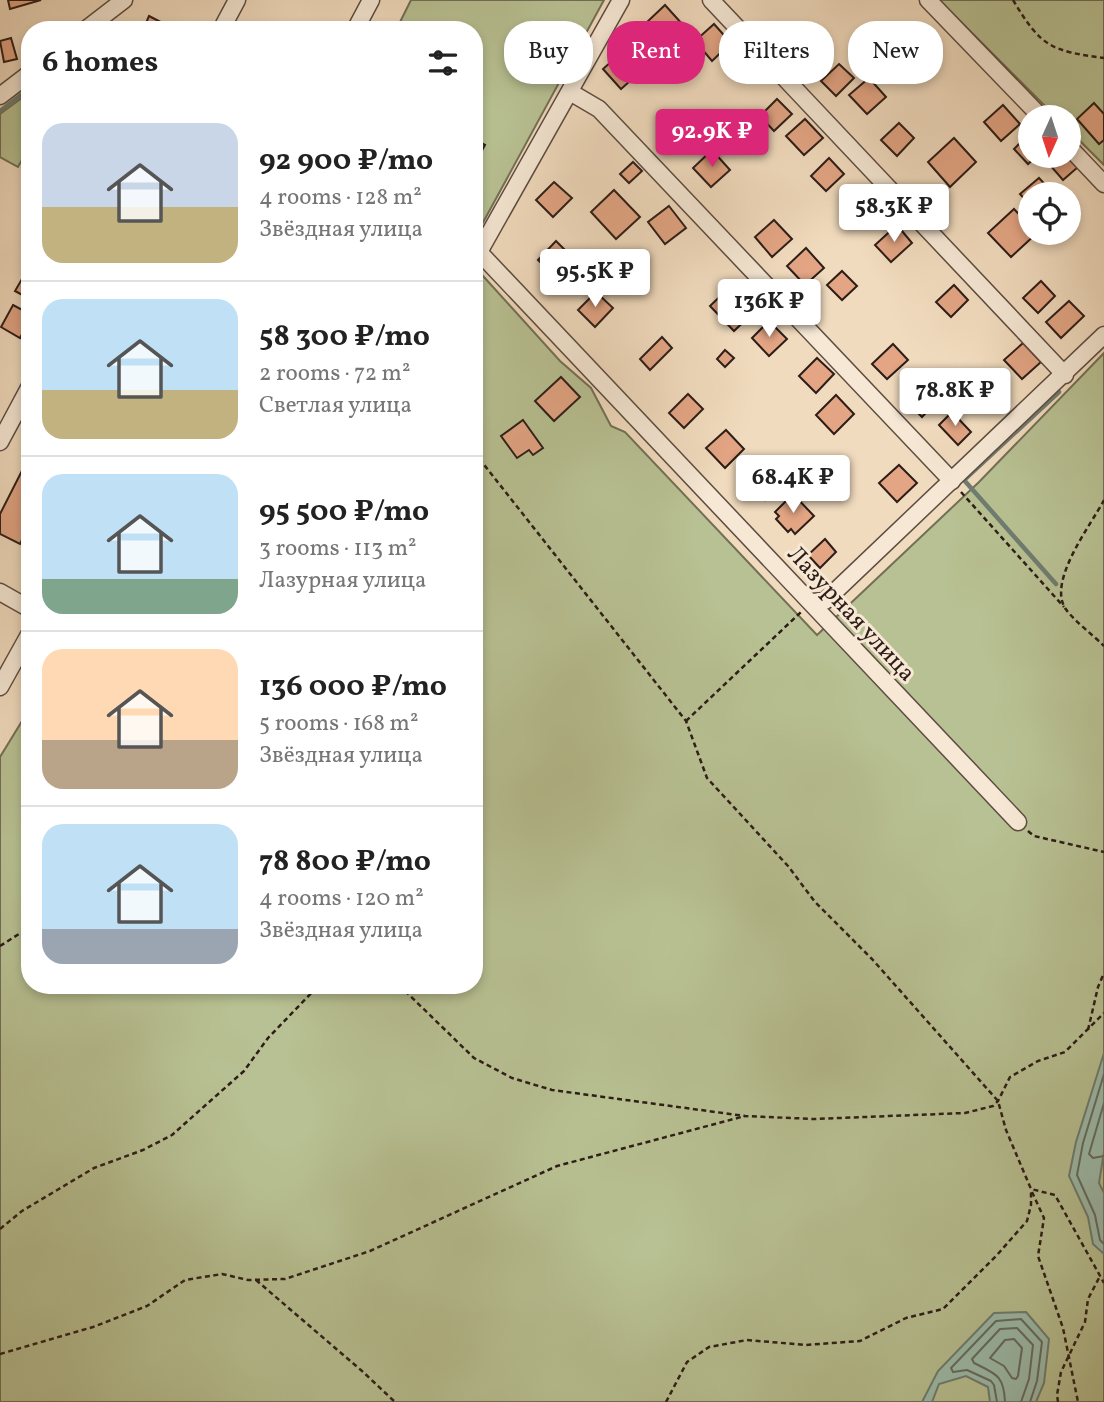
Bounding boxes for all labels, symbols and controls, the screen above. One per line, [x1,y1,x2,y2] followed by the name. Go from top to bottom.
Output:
[504,21,593,84] chip: Buy
[607,21,705,84] chip: Rent
[719,21,834,84] chip: Filters
[848,21,943,84] chip: New
[42,42,158,84] text: 6 homes
[424,44,462,82] icon: filters
[1018,105,1082,168] north arrow
[1018,105,1081,245] map controls
[647,110,777,169] pin: 92.9K ₽
[672,116,752,148] text: 92.9K ₽
[259,140,433,182] text: 92 900 ₽/mo
[98,151,182,235] icon: home
[259,182,422,214] text: 4 rooms · 128 m²
[1018,182,1081,245] button: locate
[829,184,959,244] pin: 58.3K ₽
[855,191,933,223] text: 58.3K ₽
[259,214,423,246] text: Звёздная улица
[530,250,660,309] pin: 95.5K ₽
[556,256,634,288] text: 95.5K ₽
[712,280,826,339] pin: 136K ₽
[734,286,804,318] text: 136K ₽
[259,316,430,358] text: 58 300 ₽/mo
[98,327,182,411] icon: home
[259,358,410,390] text: 2 rooms · 72 m²
[890,368,1020,428] pin: 78.8K ₽
[916,375,994,407] text: 78.8K ₽
[259,390,412,422] text: Светлая улица
[728,456,858,515] pin: 68.4K ₽
[752,462,834,494] text: 68.4K ₽
[259,491,429,533] text: 95 500 ₽/mo
[98,502,182,586] icon: home
[259,533,417,565] text: 3 rooms · 113 m²
[778,539,923,690] street label: Лазурная улица
[259,565,427,597] text: Лазурная улица
[259,666,447,708] text: 136 000 ₽/mo
[98,677,182,761] icon: home
[259,708,418,740] text: 5 rooms · 168 m²
[259,740,423,772] text: Звёздная улица
[259,841,431,883] text: 78 800 ₽/mo
[98,852,182,936] icon: home
[259,883,424,915] text: 4 rooms · 120 m²
[259,915,423,947] text: Звёздная улица

